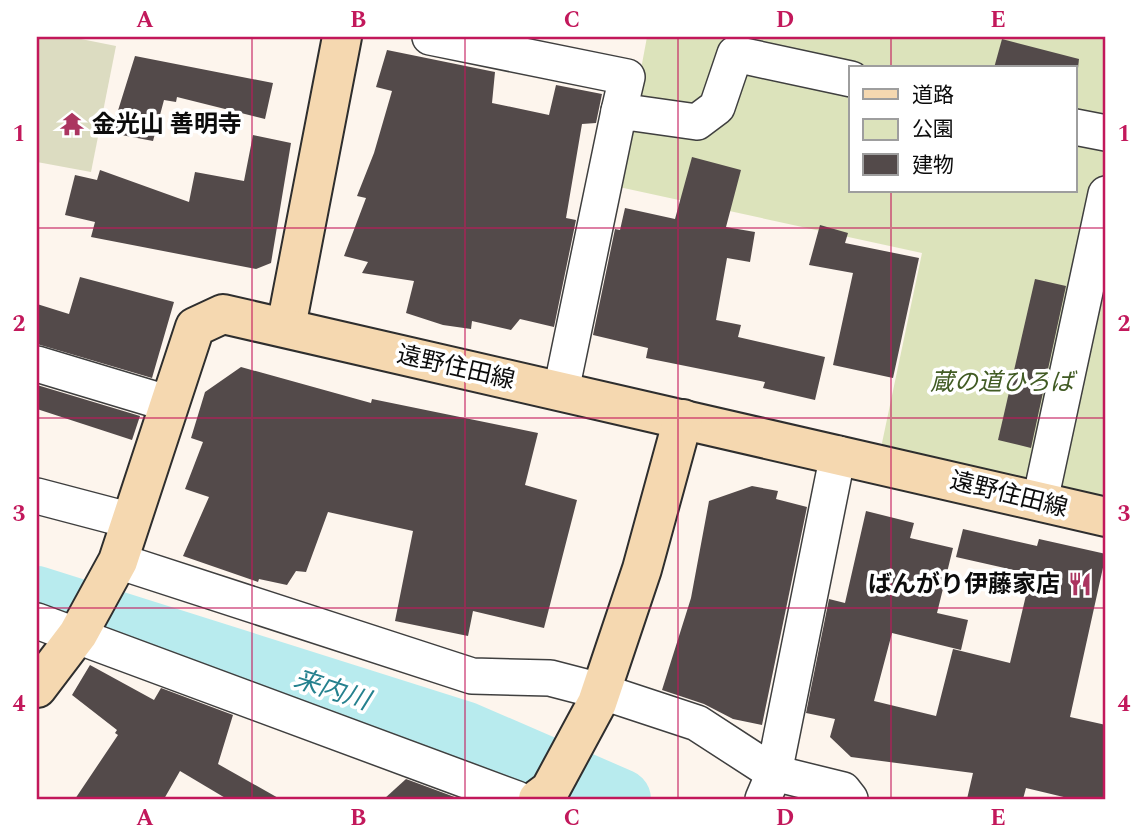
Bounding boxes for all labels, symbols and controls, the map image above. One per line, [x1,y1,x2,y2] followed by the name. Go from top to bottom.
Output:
[136,3,154,38] text: A
[350,3,366,38] text: B
[564,3,580,38] text: C
[776,3,794,38] text: D
[990,3,1006,38] text: E
[849,66,1076,192] legend
[912,80,954,112] text: 道路
[92,107,242,143] place label: 金光山 善明寺
[58,110,86,138] temple icon: 金光山 善明寺
[912,114,954,146] text: 公園
[13,117,25,152] text: 1
[1118,117,1130,152] text: 1
[912,150,954,182] text: 建物
[13,307,26,342] text: 2
[1118,307,1131,342] text: 2
[393,337,518,399] street label: 遠野住田線
[930,365,1078,401] park label: 蔵の道ひろば
[946,463,1071,527] street label: 遠野住田線
[13,497,26,532] text: 3
[1118,497,1131,532] text: 3
[868,567,1060,603] place label: ばんがり伊藤家店
[1066,570,1094,598] restaurant icon: ばんがり伊藤家店
[288,659,378,722] water label: 来内川
[13,687,26,722] text: 4
[1118,687,1131,722] text: 4
[136,801,154,836] text: A
[350,801,366,836] text: B
[564,801,580,836] text: C
[776,801,794,836] text: D
[990,801,1006,836] text: E

